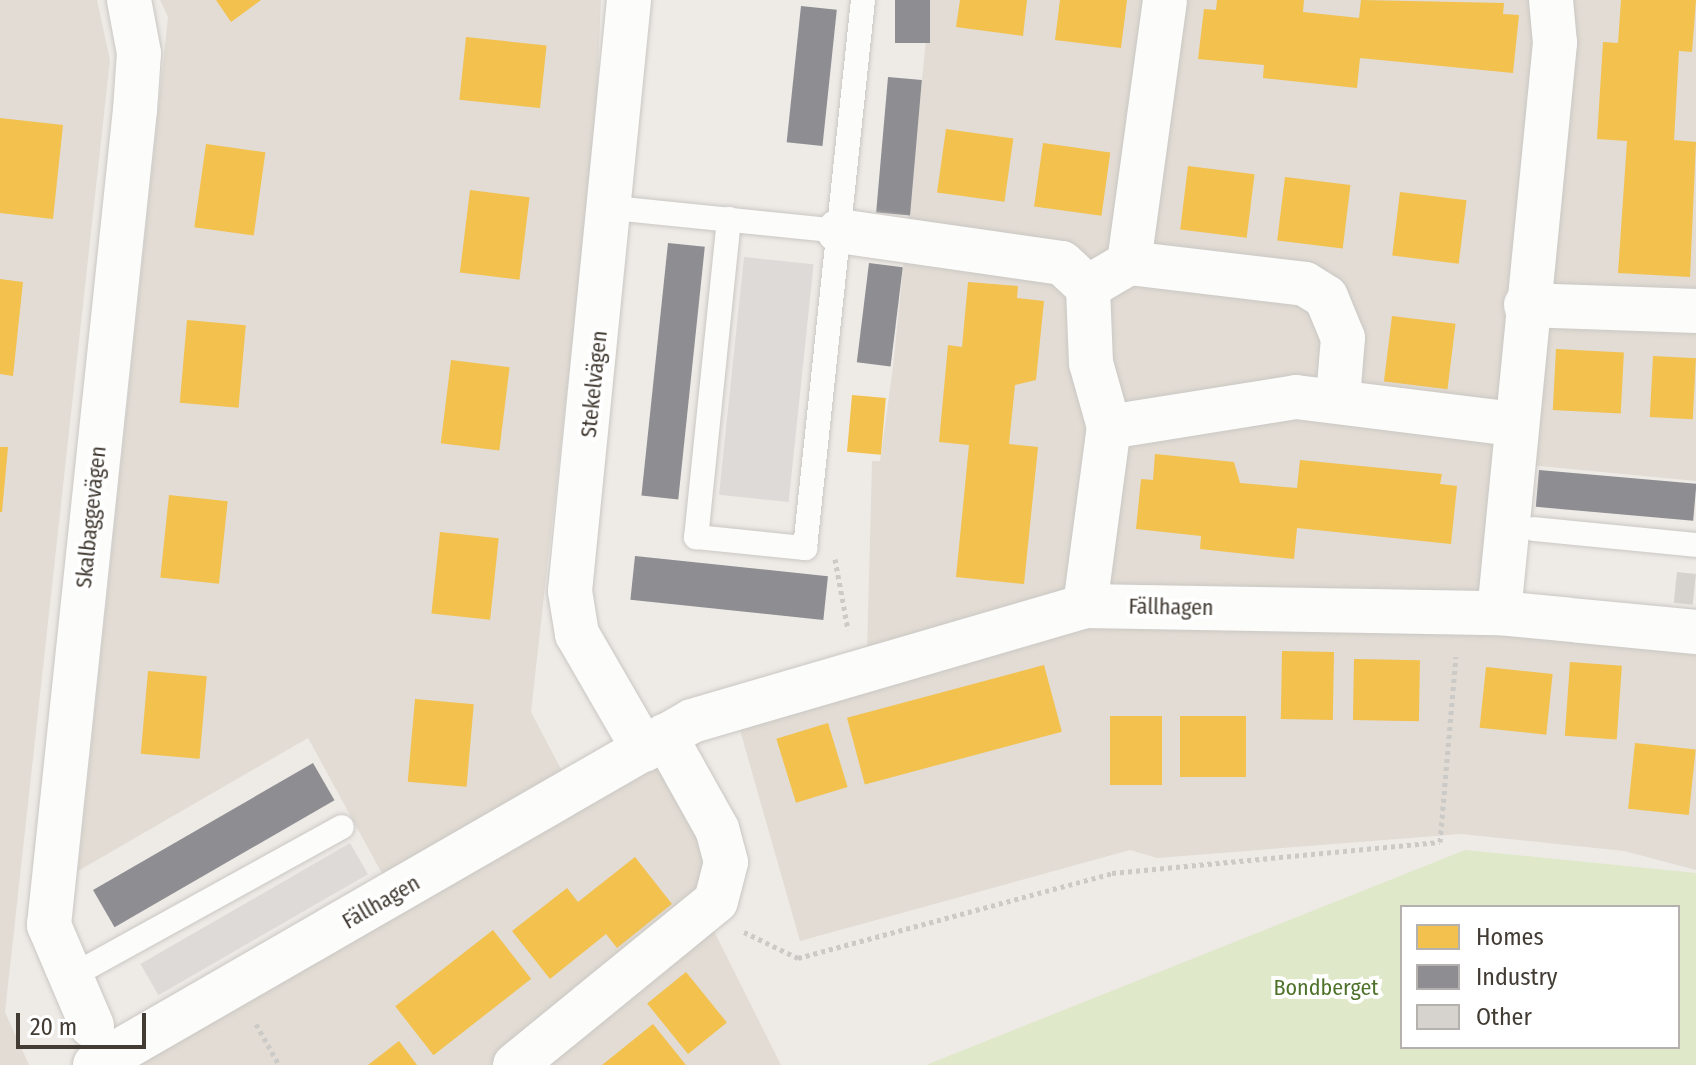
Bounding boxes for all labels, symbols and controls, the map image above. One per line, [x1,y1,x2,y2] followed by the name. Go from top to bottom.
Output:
[575,329,613,439] street label: Stekelvägen
[70,445,112,589] street label: Skalbaggevägen
[1128,593,1214,621] street label: Fällhagen
[338,869,424,935] street label: Fällhagen
[1400,905,1680,1049] legend
[1476,923,1544,951] text: Homes
[1476,963,1558,991] text: Industry
[1274,975,1378,1001] park label: Bondberget
[20,997,150,1047] scale bar
[1476,1003,1532,1031] text: Other
[30,1013,77,1041] text: 20 m

